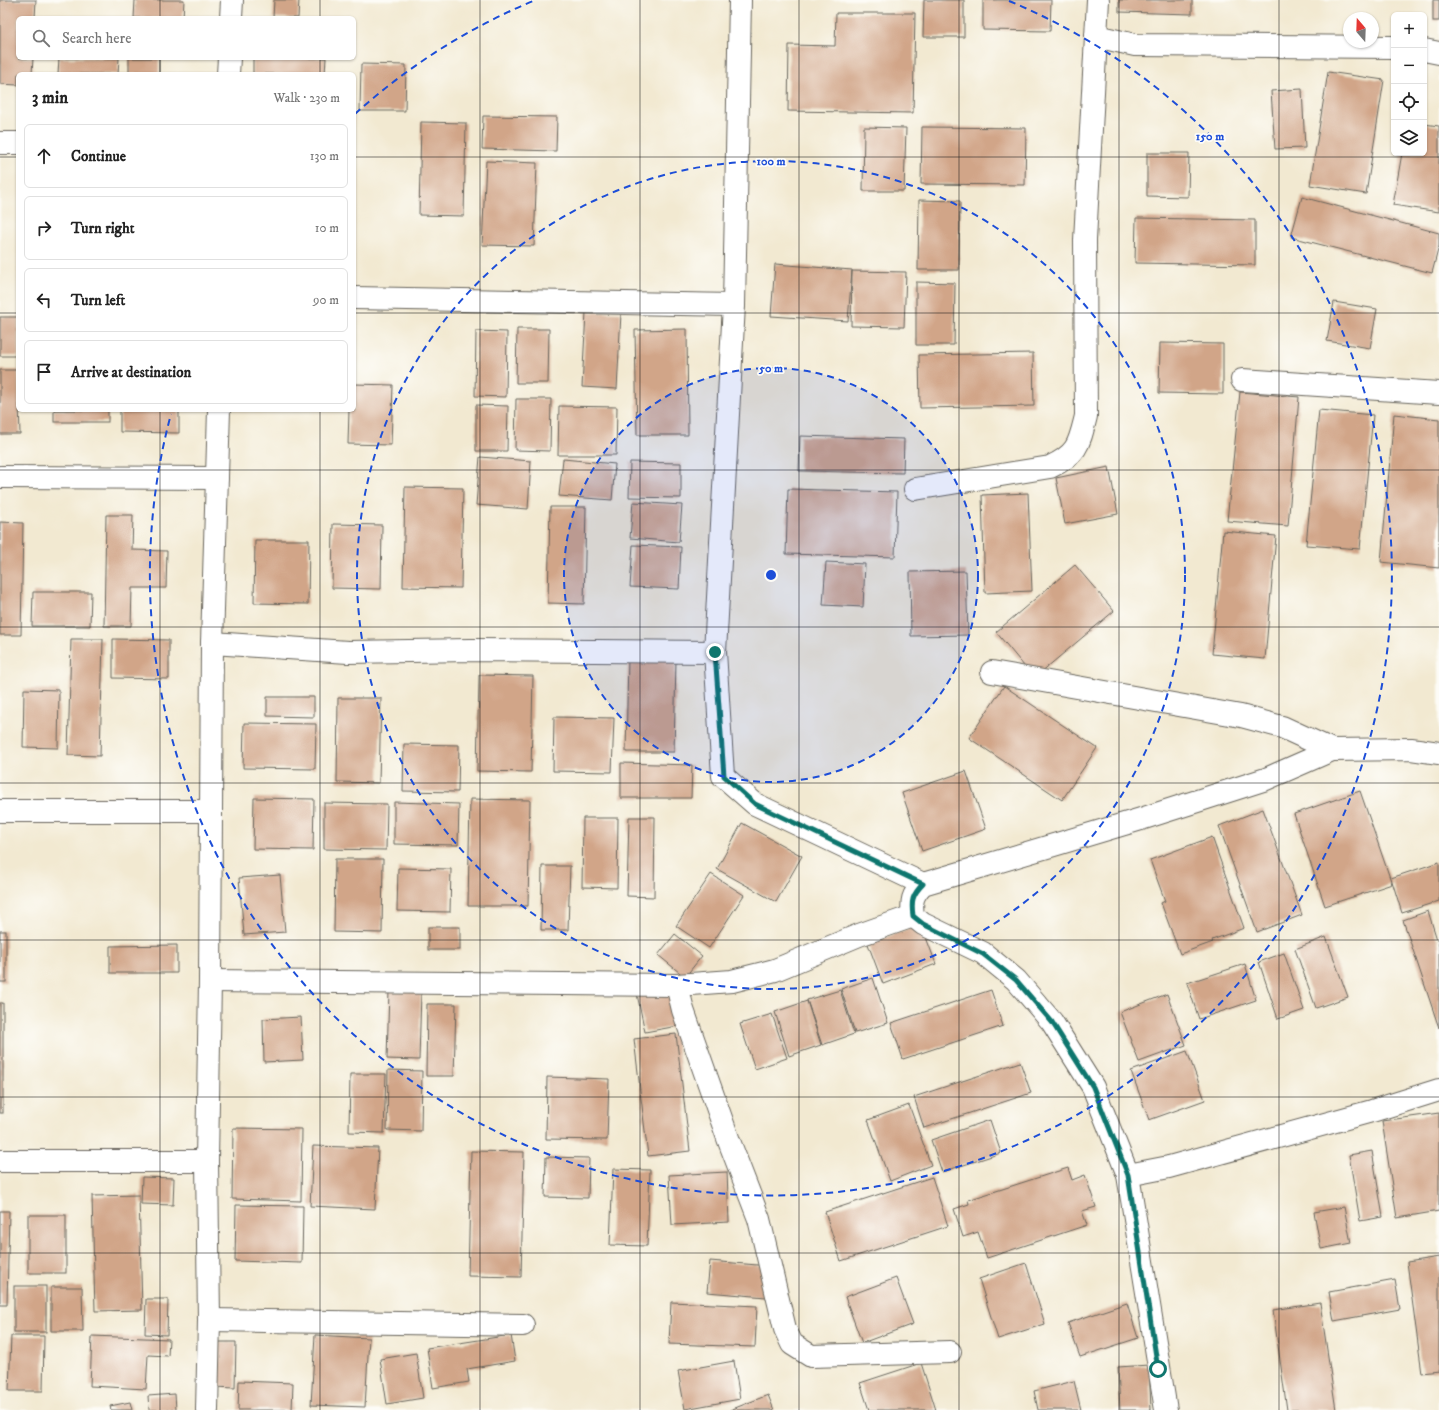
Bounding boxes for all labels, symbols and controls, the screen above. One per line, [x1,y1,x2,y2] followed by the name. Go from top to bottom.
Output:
[1343,12,1379,48] north arrow
[1391,12,1427,156] map controls
[1391,12,1427,48] button: +
[16,16,356,60] search box
[30,27,52,49] icon: search
[62,29,131,48] text: Search here
[1391,48,1427,84] button: −
[1391,84,1427,120] button: locate
[32,87,68,109] text: 3 min
[274,90,340,106] text: Walk · 230 m
[1391,120,1427,156] button: layers
[1196,129,1224,144] text: 150 m
[33,145,55,167] icon: ahead
[71,147,126,166] text: Continue
[310,148,339,164] text: 130 m
[757,154,785,169] text: 100 m
[33,217,55,239] icon: right
[71,219,134,238] text: Turn right
[315,220,339,236] text: 10 m
[33,289,55,311] icon: left
[71,291,125,310] text: Turn left
[313,292,339,308] text: 90 m
[33,361,55,383] icon: arrive
[758,361,783,376] text: 50 m
[71,363,191,382] text: Arrive at destination
[764,568,778,582] centre of rings
[706,643,724,661] route end
[1149,1360,1167,1378] route start

